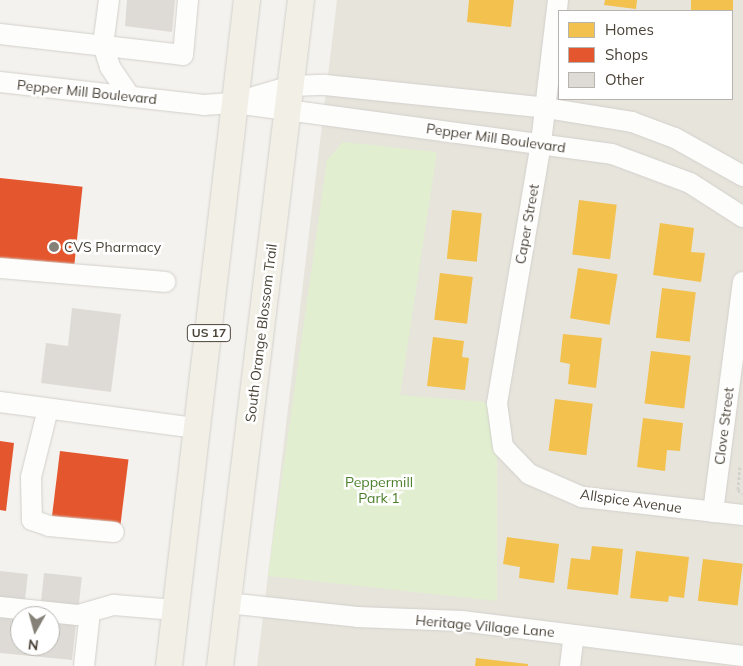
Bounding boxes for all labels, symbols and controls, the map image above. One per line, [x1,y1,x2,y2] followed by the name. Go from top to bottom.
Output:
[558,10,733,100] legend
[605,20,654,39] text: Homes
[605,45,648,64] text: Shops
[605,70,644,89] text: Other
[16,76,158,108] street label: Pepper Mill Boulevard
[425,120,567,156] street label: Pepper Mill Boulevard
[512,183,542,265] street label: Caper Street
[64,239,161,255] place label: CVS Pharmacy
[48,241,60,253] marker: CVS Pharmacy
[242,243,280,423] street label: South Orange Blossom Trail
[186,323,232,342] road number: US 17
[711,386,737,466] street label: Clove Street
[345,474,413,507] park label: Peppermill Park 1
[579,486,683,516] street label: Allspice Avenue
[10,606,60,656] north arrow
[415,612,555,640] street label: Heritage Village Lane
[27,635,40,654] text: N

